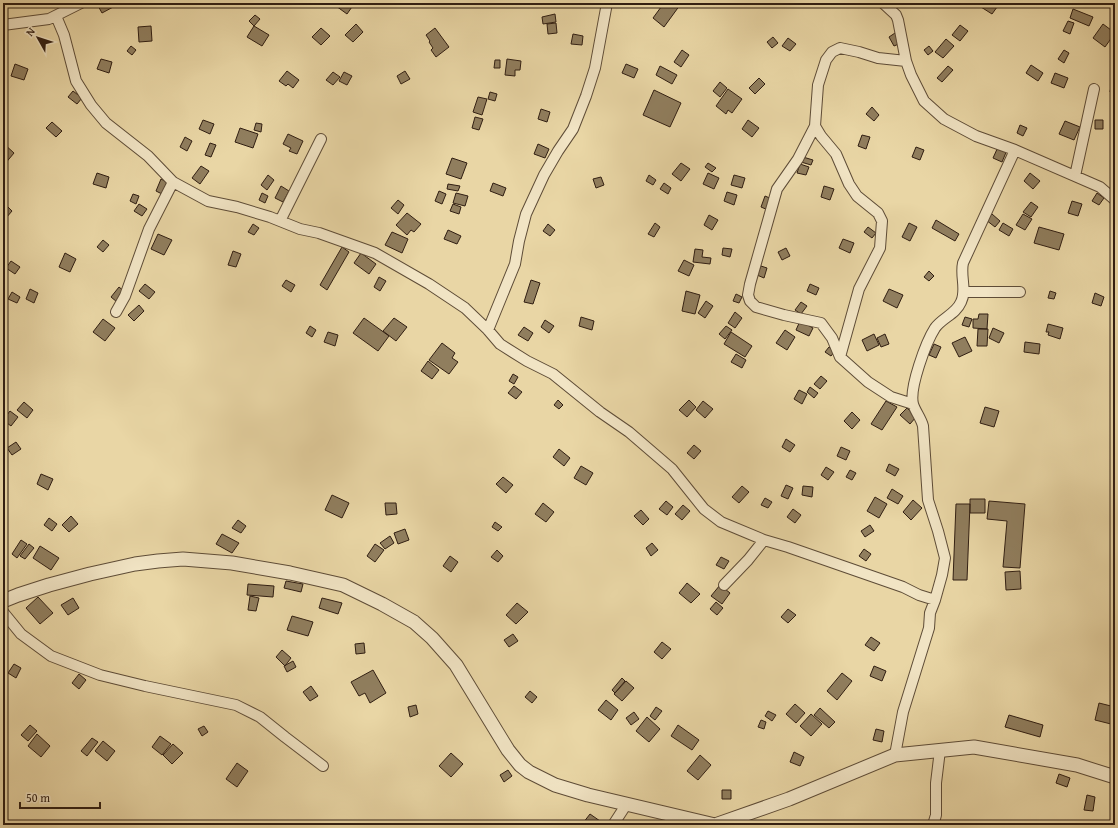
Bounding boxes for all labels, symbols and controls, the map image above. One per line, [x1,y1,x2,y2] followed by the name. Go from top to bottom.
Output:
[18,18,58,58] north arrow
[22,23,39,40] text: N
[20,784,100,810] scale bar
[26,789,50,806] text: 50 m

